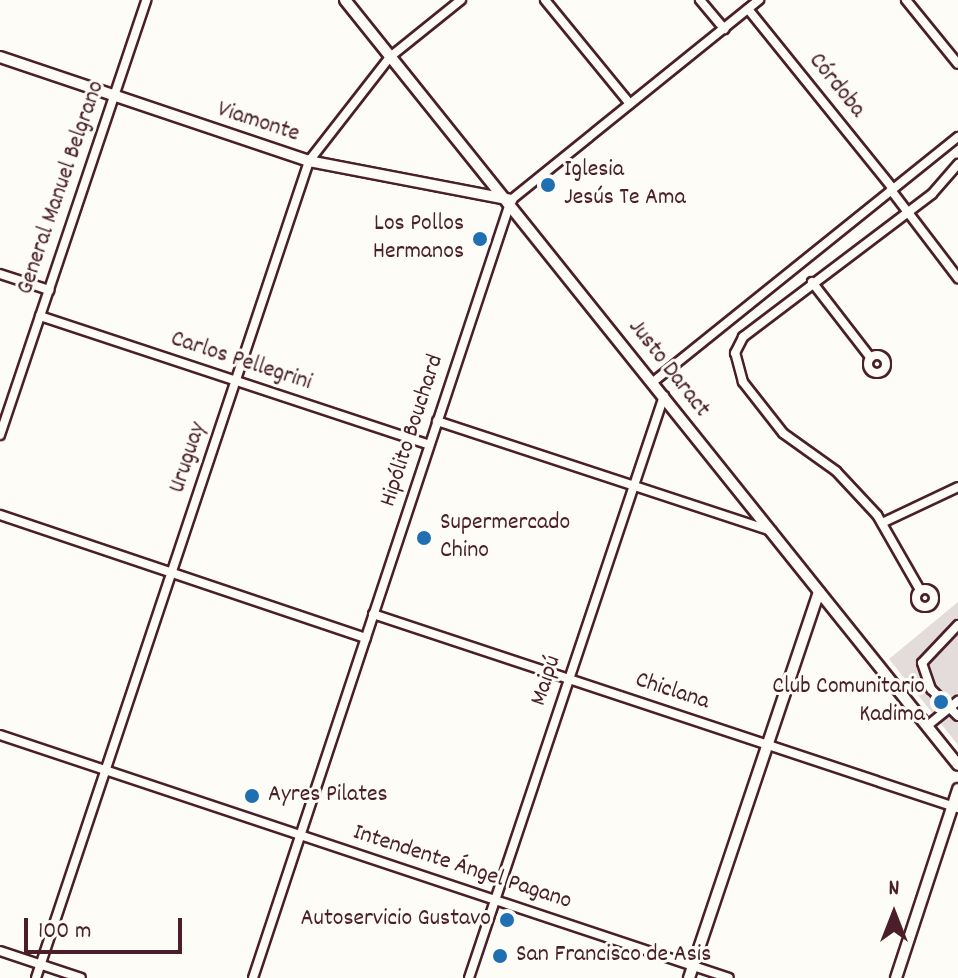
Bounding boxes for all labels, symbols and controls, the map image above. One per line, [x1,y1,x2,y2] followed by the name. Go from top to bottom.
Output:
[801,48,871,124] street label: Córdoba
[12,77,112,299] street label: General Manuel Belgrano
[213,96,303,150] street label: Viamonte
[564,157,686,213] place label: Iglesia Jesús Te Ama
[539,176,557,194] marker: Iglesia Jesús Te Ama
[373,211,464,267] place label: Los Pollos Hermanos
[471,230,489,248] marker: Los Pollos Hermanos
[621,314,715,424] street label: Justo Daract
[167,326,315,398] street label: Carlos Pellegrini
[375,351,451,511] street label: Hipólito Bouchard
[164,419,214,497] street label: Uruguay
[440,510,570,566] place label: Supermercado Chino
[415,529,433,547] marker: Supermercado Chino
[525,652,569,710] street label: Maipú
[631,667,713,717] street label: Chiclana
[772,674,925,730] place label: Club Comunitario Kadima
[932,693,950,711] marker: Club Comunitario Kadima
[268,782,388,810] place label: Ayres Pilates
[243,787,261,805] marker: Ayres Pilates
[349,819,575,917] street label: Intendente Ángel Pagano
[854,874,934,954] north arrow
[889,874,899,905] text: N
[28,902,186,952] scale bar
[300,906,491,934] place label: Autoservicio Gustavo
[498,911,516,929] marker: Autoservicio Gustavo
[38,915,91,949] text: 100 m
[516,942,711,970] place label: San Francisco de Asis
[491,947,509,965] marker: San Francisco de Asis

